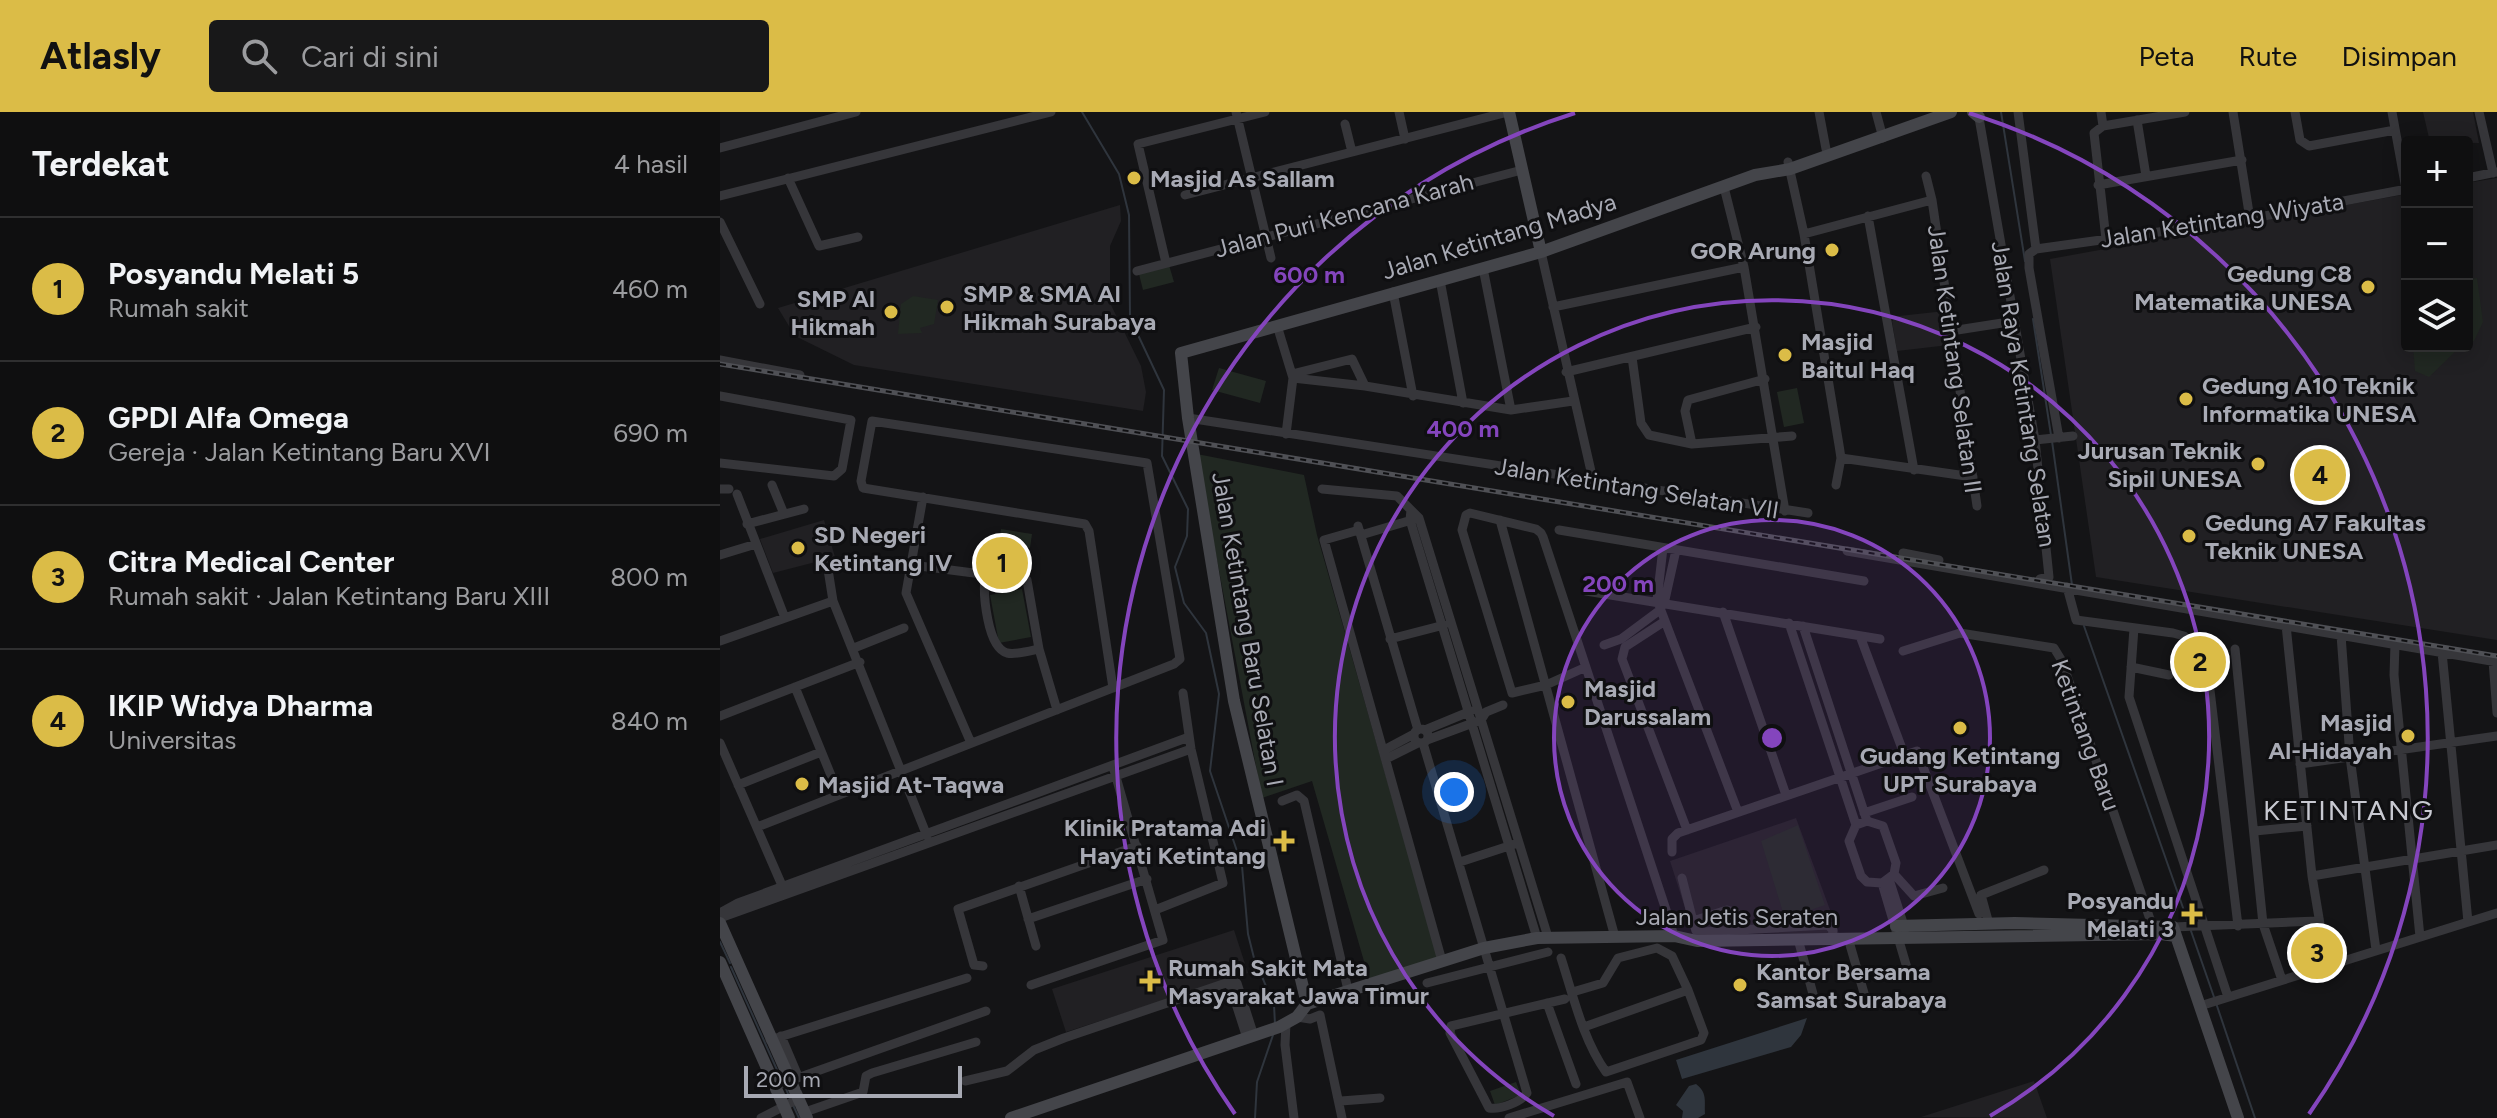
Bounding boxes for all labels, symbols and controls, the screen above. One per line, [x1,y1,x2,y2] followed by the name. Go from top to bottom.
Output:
[209,20,769,92] search box
[40,33,161,79] text: Atlasly
[237,34,281,78] icon: search
[301,38,439,75] text: Cari di sini
[2138,39,2194,73] text: Peta
[2238,39,2297,73] text: Rute
[2341,39,2457,73] text: Disimpan
[2401,136,2473,352] map controls
[2401,136,2473,208] button: +
[32,144,170,185] text: Terdekat
[614,148,688,180] text: 4 hasil
[1150,164,1335,193] place label: Masjid As Sallam
[1212,167,1476,263] street label: Jalan Puri Kencana Karah
[1125,169,1143,187] marker: Masjid As Sallam
[2098,186,2346,254] street label: Jalan Ketintang Wiyata
[1379,187,1619,285] street label: Jalan Ketintang Madya
[2401,208,2473,280] button: −
[1922,223,1988,495] street label: Jalan Ketintang Selatan II
[1690,236,1816,265] place label: GOR Arung
[1985,239,2063,549] street label: Jalan Raya Ketintang Selatan
[1823,241,1841,259] marker: GOR Arung
[108,255,359,292] text: Posyandu Melati 5
[2134,259,2352,316] place label: Gedung C8 Matematika UNESA
[1273,260,1345,289] text: 600 m
[53,273,63,305] text: 1
[612,273,688,305] text: 460 m
[2359,278,2377,296] marker: Gedung C8 Matematika UNESA
[963,279,1156,336] place label: SMP & SMA Al Hikmah Surabaya
[2401,280,2473,352] button: layers
[790,284,875,341] place label: SMP Al Hikmah
[108,292,249,324] text: Rumah sakit
[938,298,956,316] marker: SMP & SMA Al Hikmah Surabaya
[882,303,900,321] marker: SMP Al Hikmah
[1801,327,1915,384] place label: Masjid Baitul Haq
[1776,346,1794,364] marker: Masjid Baitul Haq
[2202,371,2417,428] place label: Gedung A10 Teknik Informatika UNESA
[2177,390,2195,408] marker: Gedung A10 Teknik Informatika UNESA
[108,399,349,436] text: GPDI Alfa Omega
[1427,414,1499,443] text: 400 m
[50,417,66,449] text: 2
[613,417,688,449] text: 690 m
[108,436,491,468] text: Gereja · Jalan Ketintang Baru XVI
[2078,436,2242,493] place label: Jurusan Teknik Sipil UNESA
[2294,445,2346,505] pin: 4
[1493,451,1781,525] street label: Jalan Ketintang Selatan VII
[2249,455,2267,473] marker: Jurusan Teknik Sipil UNESA
[1206,470,1290,788] street label: Jalan Ketintang Baru Selatan I
[2205,508,2426,565] place label: Gedung A7 Fakultas Teknik UNESA
[814,520,953,577] place label: SD Negeri Ketintang IV
[2180,527,2198,545] marker: Gedung A7 Fakultas Teknik UNESA
[976,533,1028,593] pin: 1
[789,539,807,557] marker: SD Negeri Ketintang IV
[108,543,394,580] text: Citra Medical Center
[51,561,65,593] text: 3
[610,561,688,593] text: 800 m
[1582,569,1654,598] text: 200 m
[108,580,550,612] text: Rumah sakit · Jalan Ketintang Baru XIII
[2174,632,2226,692] pin: 2
[2045,655,2127,815] street label: Ketintang Baru
[1584,674,1711,731] place label: Masjid Darussalam
[108,687,373,724] text: IKIP Widya Dharma
[1559,693,1577,711] marker: Masjid Darussalam
[50,705,66,737] text: 4
[611,705,688,737] text: 840 m
[2268,708,2392,765] place label: Masjid Al-Hidayah
[1951,719,1969,737] marker: Gudang Ketintang UPT Surabaya
[108,724,236,756] text: Universitas
[1758,724,1786,752] centre of rings
[2399,727,2417,745] marker: Masjid Al-Hidayah
[1860,741,2060,798] place label: Gudang Ketintang UPT Surabaya
[818,770,1004,799] place label: Masjid At-Taqwa
[1434,772,1474,812] your location
[793,775,811,793] marker: Masjid At-Taqwa
[2263,793,2435,827] district label: KETINTANG
[1064,813,1266,870] place label: Klinik Pratama Adi Hayati Ketintang
[1273,830,1295,852] marker: Klinik Pratama Adi Hayati Ketintang
[2067,886,2174,943] place label: Posyandu Melati 3
[1636,902,1838,931] street label: Jalan Jetis Seraten
[2181,903,2203,925] marker: Posyandu Melati 3
[2291,923,2343,983] pin: 3
[1168,953,1429,1010] place label: Rumah Sakit Mata Masyarakat Jawa Timur
[1756,957,1947,1014] place label: Kantor Bersama Samsat Surabaya
[1139,970,1161,992] marker: Rumah Sakit Mata Masyarakat Jawa Timur
[1731,976,1749,994] marker: Kantor Bersama Samsat Surabaya
[744,1062,962,1098] scale bar
[756,1066,821,1093] text: 200 m

